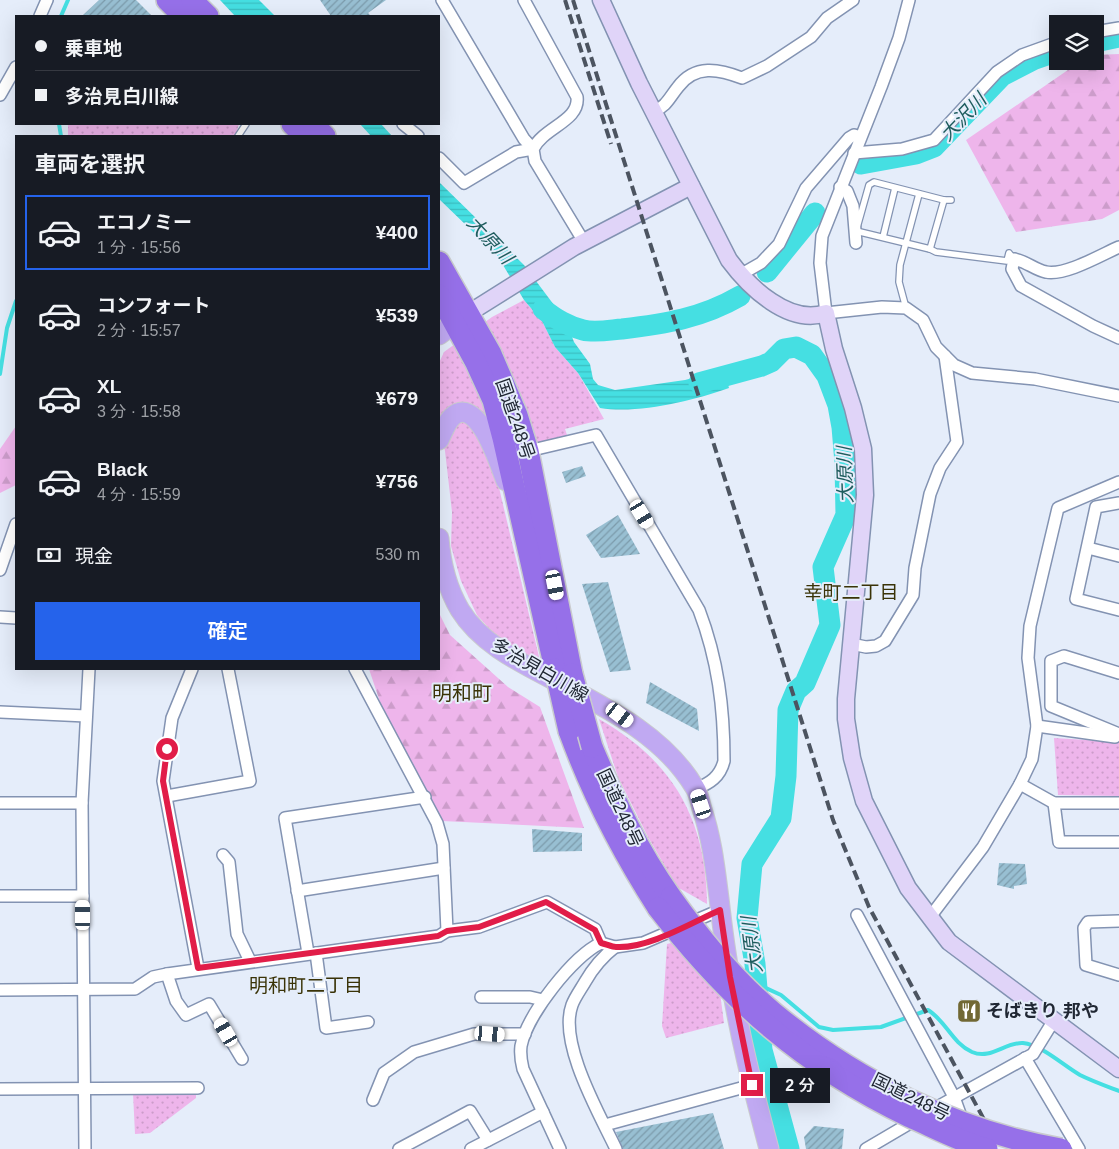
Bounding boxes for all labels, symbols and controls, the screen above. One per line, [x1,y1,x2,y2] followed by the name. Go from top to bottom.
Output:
[1049,15,1104,70] map controls
[1049,15,1104,70] button: layers
[65,38,122,59] text: 乗車地
[65,86,179,107] text: 多治見白川線
[936,88,992,145] water label: 大沢川
[35,152,145,177] text: 車両を選択
[37,210,82,255] icon: car
[97,212,192,233] text: エコノミー
[463,212,518,269] water label: 大原川
[376,222,418,243] text: ¥400
[97,239,181,256] text: 1 分 · 15:56
[37,293,82,338] icon: car
[97,295,210,316] text: コンフォート
[376,305,418,326] text: ¥539
[97,322,181,339] text: 2 分 · 15:57
[37,376,82,421] icon: car
[97,376,121,397] text: XL
[492,376,538,462] street label: 国道248号
[376,388,418,409] text: ¥679
[97,403,181,420] text: 3 分 · 15:58
[833,444,856,504] water label: 大原川
[37,459,82,504] icon: car
[97,459,148,480] text: Black
[376,471,418,492] text: ¥756
[97,486,181,503] text: 4 分 · 15:59
[627,497,656,531] car
[35,541,63,569] icon: cash
[75,546,113,567] text: 現金
[376,546,420,563] text: 530 m
[544,569,565,601] car
[803,582,899,603] district label: 幸町二丁目
[35,602,420,660] button: 確定
[488,634,592,706] street label: 多治見白川線
[432,682,492,704] district label: 明和町
[603,700,636,730] car
[156,738,178,760] route start
[593,766,647,850] street label: 国道248号
[689,787,712,821] car
[75,900,90,930] car
[738,913,766,975] water label: 大原川
[249,975,363,996] district label: 明和町二丁目
[956,998,982,1024] restaurant icon: そばきり 邦や
[986,1001,1099,1021] place label: そばきり 邦や
[212,1015,239,1049] car
[474,1025,505,1043] car
[770,1068,830,1102] callout: 2 分
[869,1070,953,1124] street label: 国道248号
[741,1074,763,1096] route end
[785,1077,815,1094] text: 2 分

